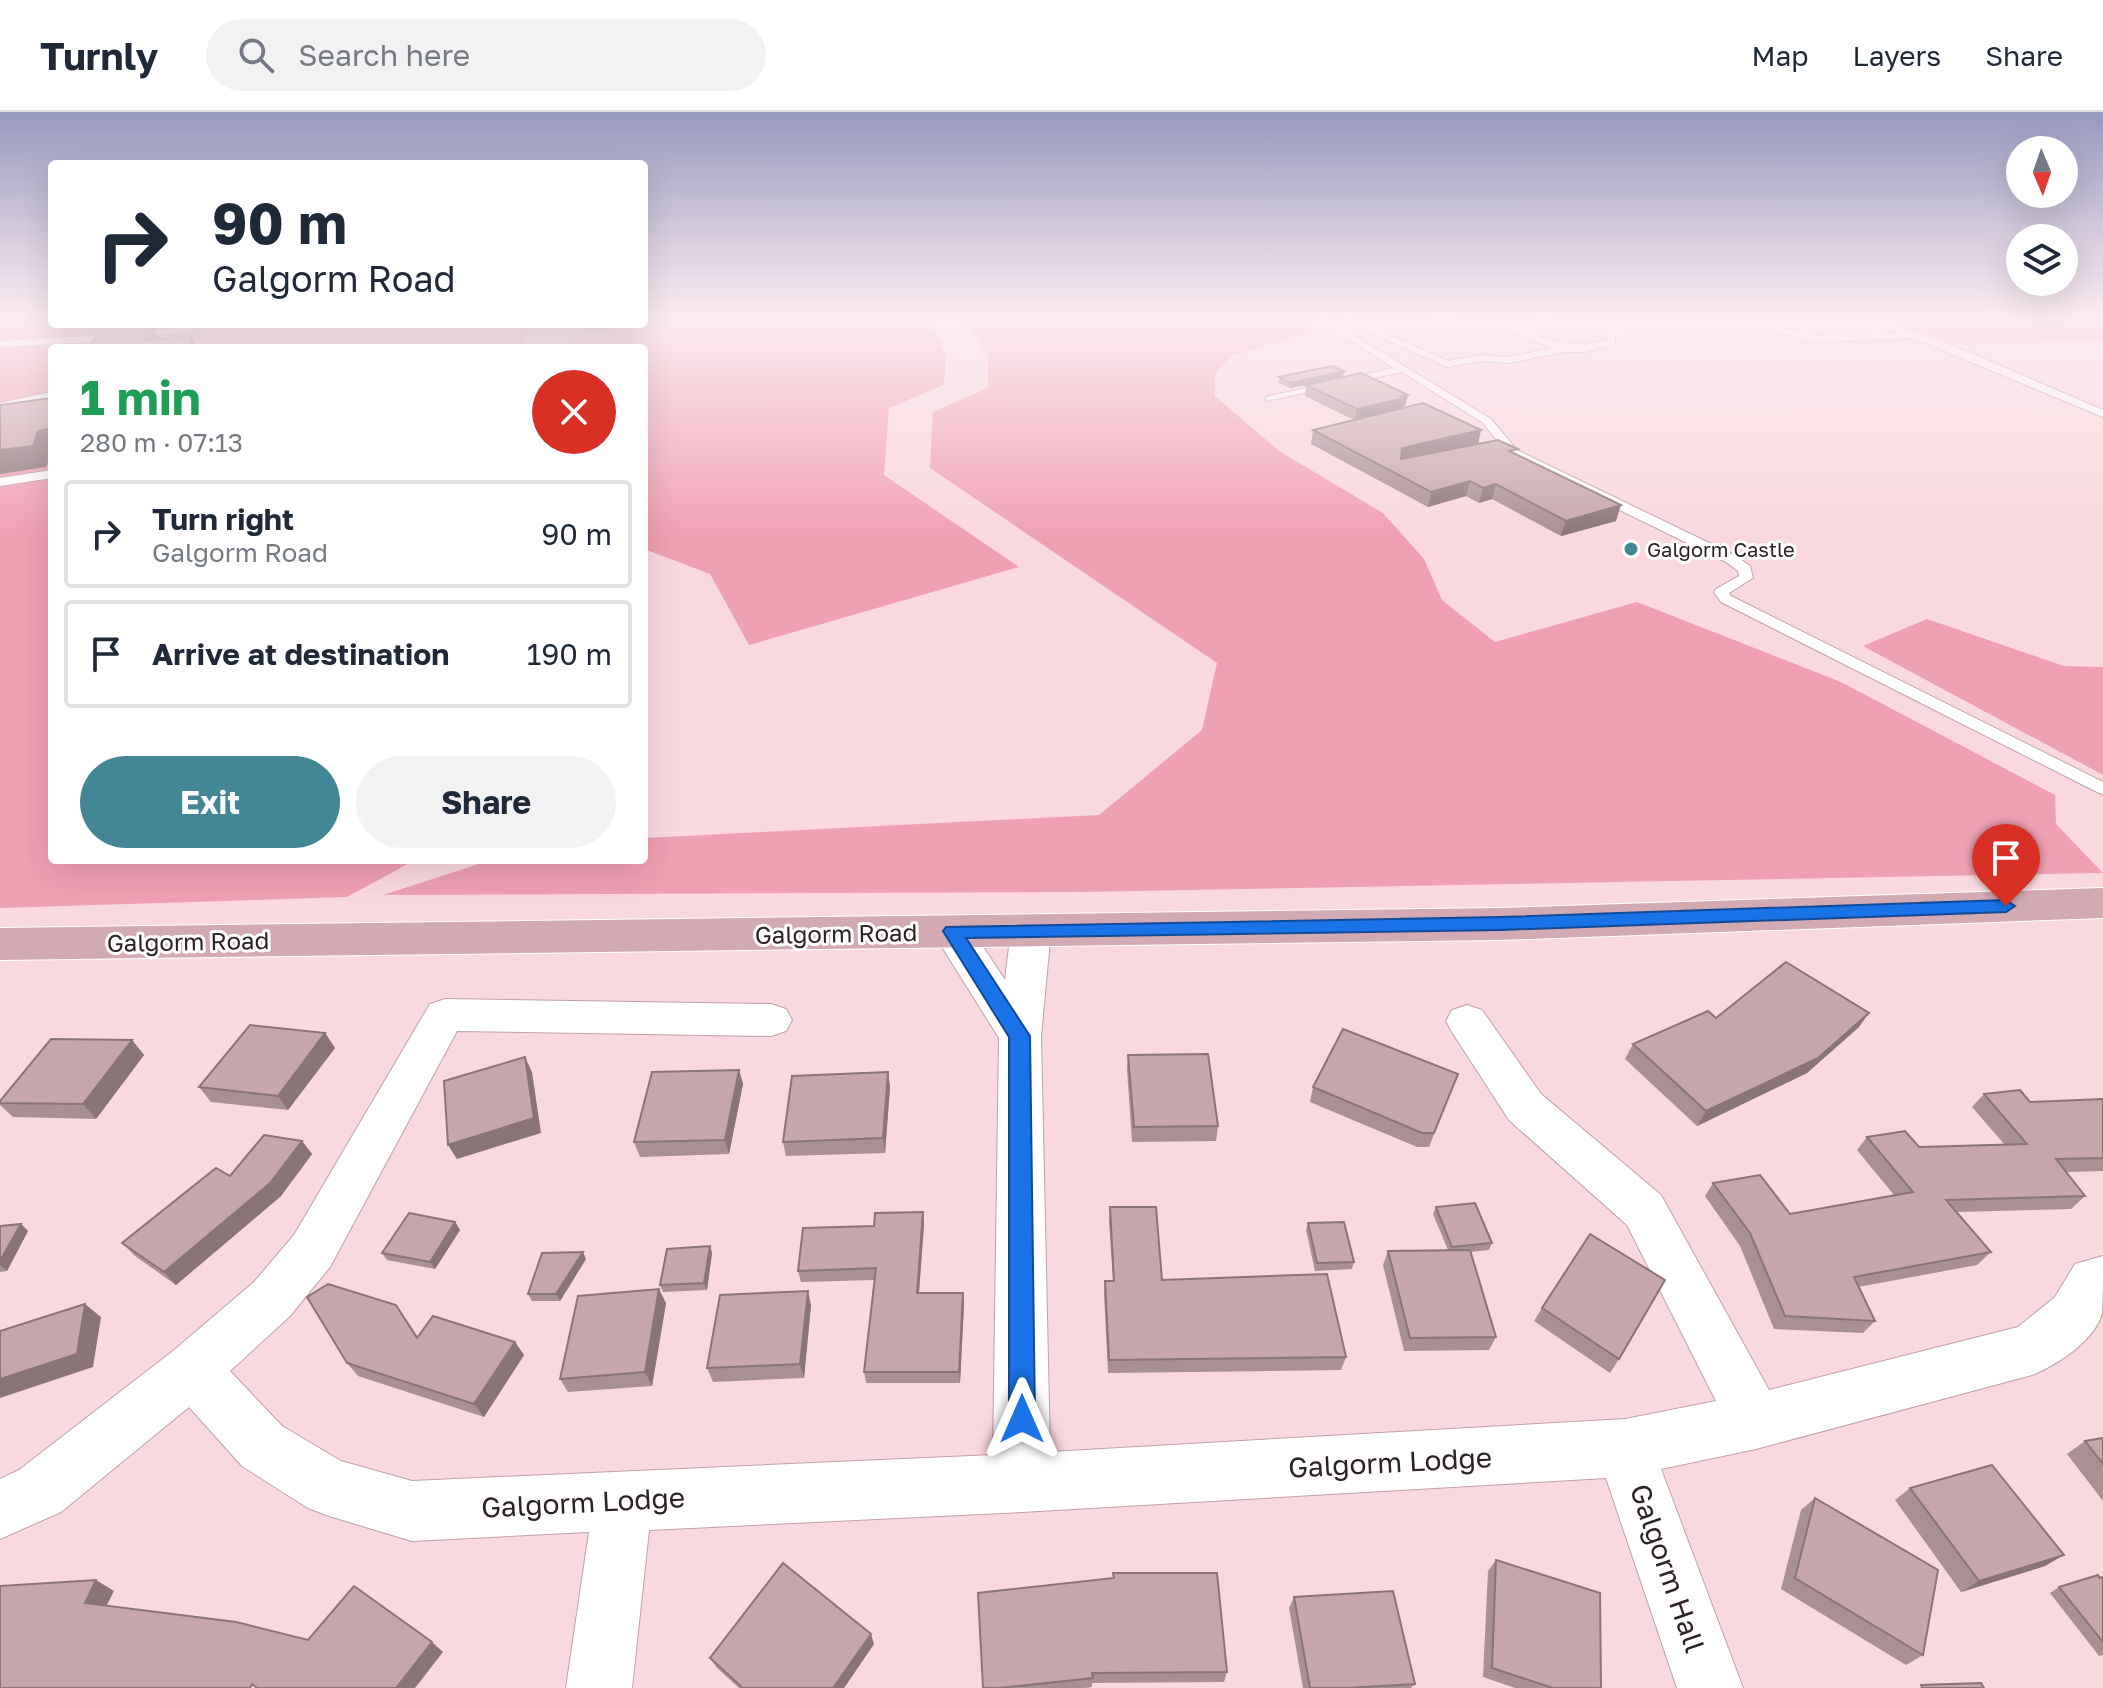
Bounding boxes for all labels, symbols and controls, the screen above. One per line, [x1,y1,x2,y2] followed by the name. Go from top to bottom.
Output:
[206,19,766,91] search box
[40,33,158,78] text: Turnly
[234,33,278,77] icon: search
[298,37,470,73] text: Search here
[1751,39,1809,72] text: Map
[1853,39,1941,72] text: Layers
[1985,39,2063,72] text: Share
[2006,136,2078,208] north arrow
[2006,136,2078,296] map controls
[212,189,347,256] text: 90 m
[80,192,184,296] icon: right
[2006,224,2078,296] button: layers
[212,257,456,300] text: Galgorm Road
[80,368,201,426] text: 1 min
[532,370,616,454] button: close
[80,427,243,458] text: 280 m · 07:13
[152,501,294,537] text: Turn right
[84,512,128,556] icon: right
[541,516,612,552] text: 90 m
[152,537,328,568] text: Galgorm Road
[1647,537,1795,561] place label: Galgorm Castle
[1622,540,1640,558] marker: Galgorm Castle
[84,632,128,676] icon: arrive
[152,636,449,672] text: Arrive at destination
[527,636,612,672] text: 190 m
[80,756,340,848] button: Exit
[356,756,616,848] button: Share
[1972,824,2040,906] pin
[1984,836,2028,880] icon: arrive
[755,917,917,949] street label: Galgorm Road
[107,925,269,957] street label: Galgorm Road
[980,1377,1064,1461] position arrow
[1287,1440,1493,1484] street label: Galgorm Lodge
[1624,1479,1712,1657] street label: Galgorm Hall
[480,1480,686,1524] street label: Galgorm Lodge

